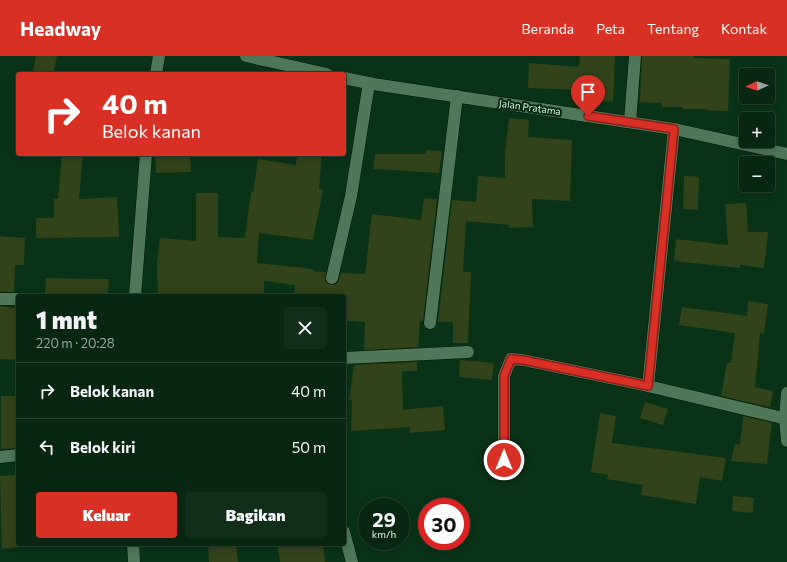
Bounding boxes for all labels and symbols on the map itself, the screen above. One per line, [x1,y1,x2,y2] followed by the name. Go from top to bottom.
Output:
[739,68,775,104] north arrow
[571,75,605,116] pin
[498,97,562,117] street label: Jalan Pratama
[483,439,525,481] position arrow
[418,498,470,550] speed limit sign: 30

